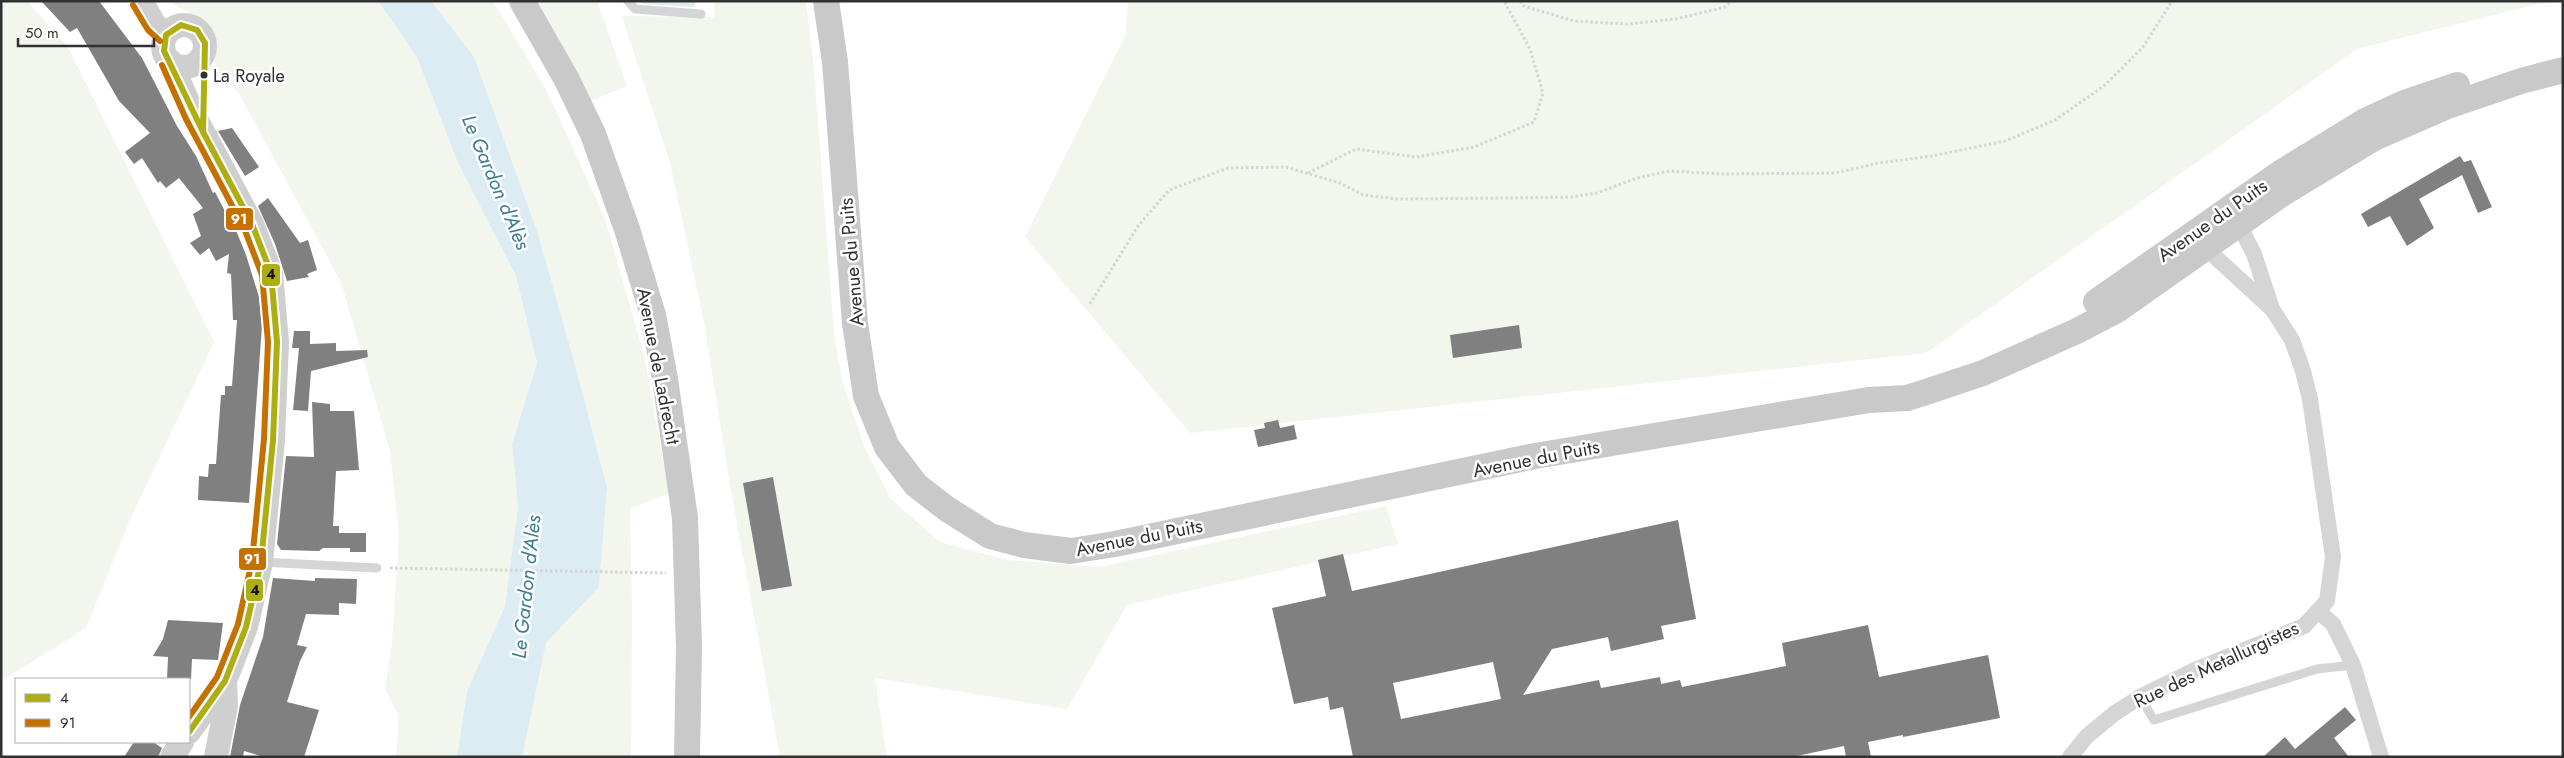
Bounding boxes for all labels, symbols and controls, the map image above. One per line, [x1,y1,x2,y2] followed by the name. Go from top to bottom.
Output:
[18,15,154,47] scale bar
[25,22,59,44] text: 50 m
[213,63,285,89] place label: La Royale
[199,70,209,80] marker: La Royale
[454,110,537,254] water label: Le Gardon d'Alès
[2152,172,2273,268] street label: Avenue du Puits
[832,196,871,327] street label: Avenue du Puits
[225,207,254,231] line badge: 91
[231,209,247,229] text: 91
[261,263,281,287] line badge: 4
[266,264,276,284] text: 4
[630,285,687,447] street label: Avenue de Ladrecht
[1470,433,1602,484] street label: Avenue du Puits
[1073,512,1205,563] street label: Avenue du Puits
[505,514,548,660] water label: Le Gardon d'Alès
[238,547,267,571] line badge: 91
[244,549,260,569] text: 91
[245,578,264,602] line badge: 4
[250,580,260,600] text: 4
[2129,614,2303,715] street label: Rue des Metallurgistes
[15,678,190,743] legend
[60,687,69,709] text: 4
[60,712,75,734] text: 91

